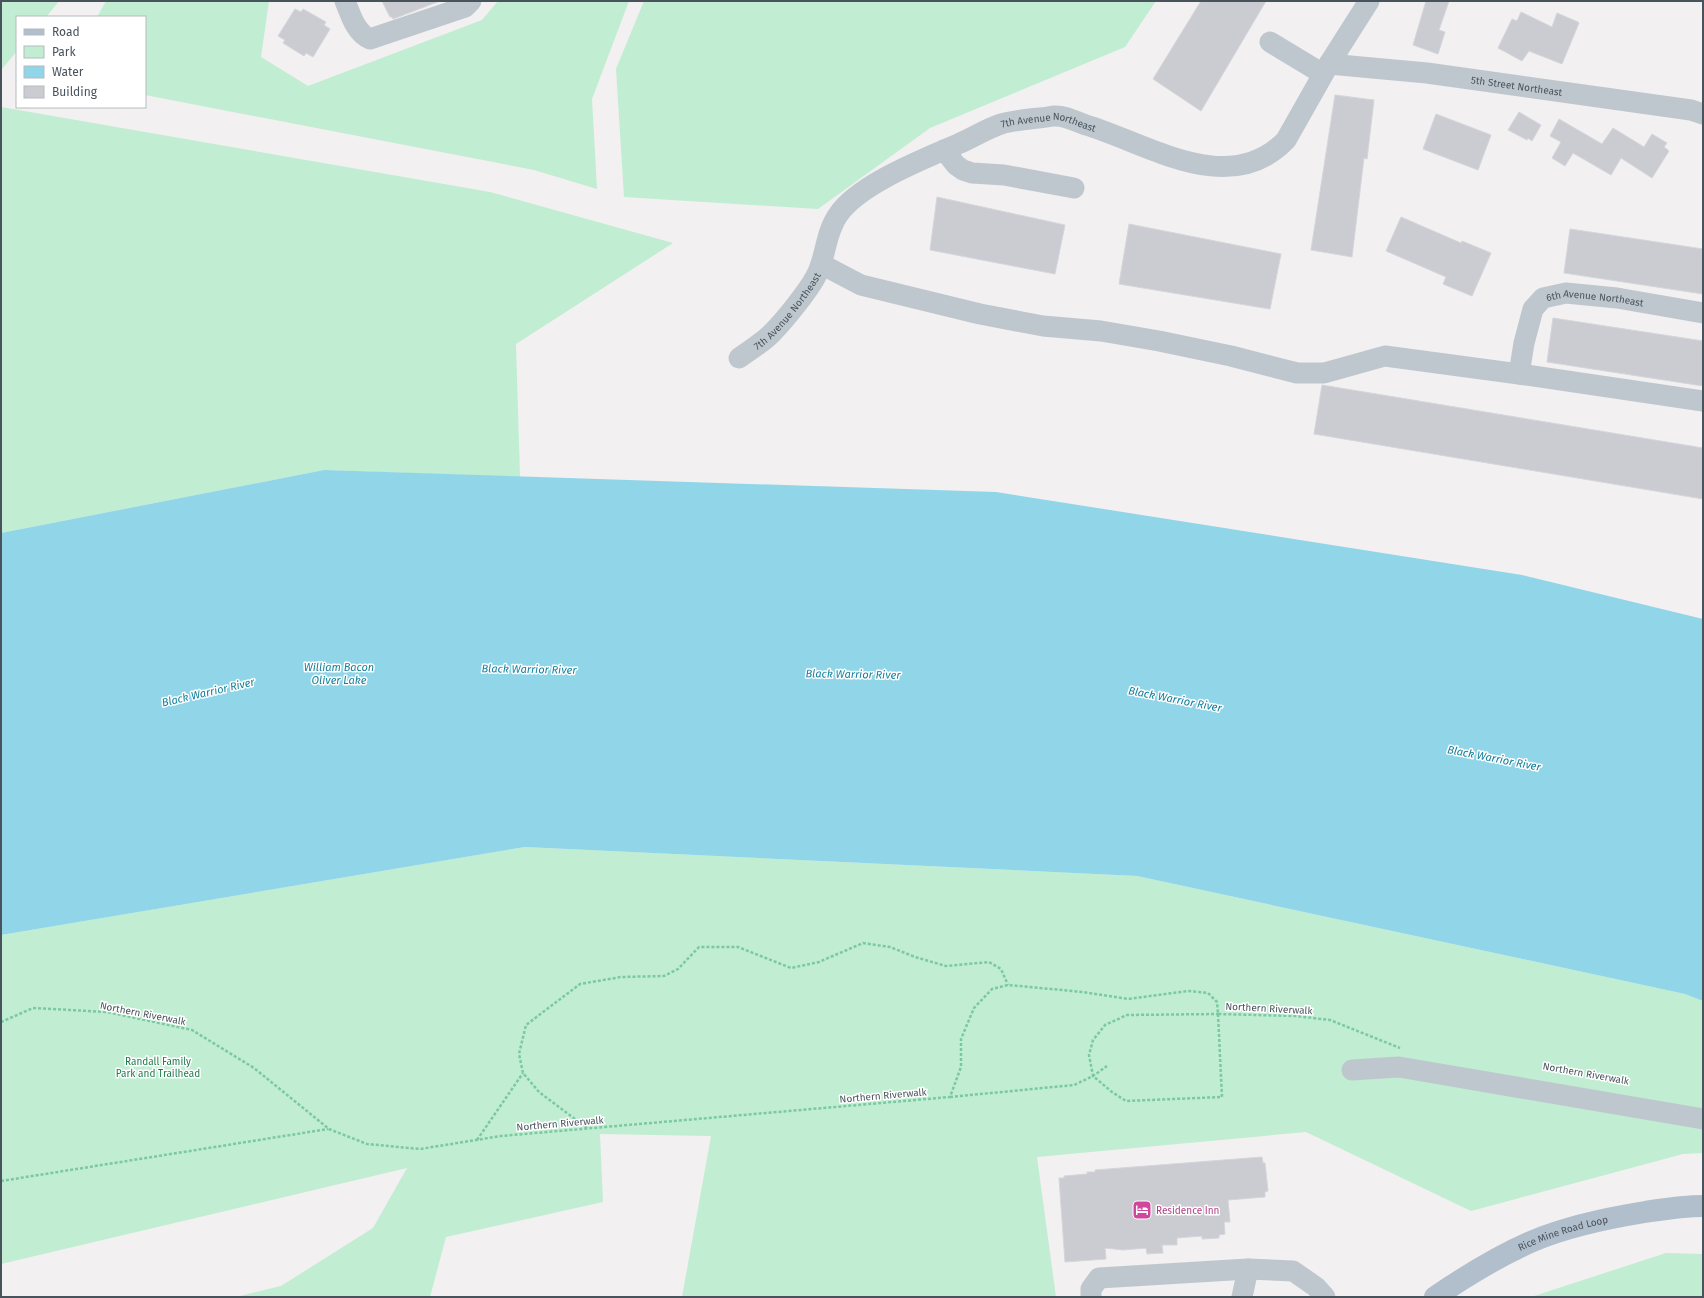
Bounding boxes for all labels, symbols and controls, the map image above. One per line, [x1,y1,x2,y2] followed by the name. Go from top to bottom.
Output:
[16,16,146,108] legend
[52,25,80,39] text: Road
[52,45,76,59] text: Park
[52,65,84,79] text: Water
[1470,74,1563,99] street label: 5th Street Northeast
[52,85,98,99] text: Building
[1000,111,1098,135] street label: 7th Avenue Northeast
[752,270,824,353] street label: 7th Avenue Northeast
[1545,288,1645,310] street label: 6th Avenue Northeast
[304,661,374,687] water label: William Bacon Oliver Lake
[481,662,577,677] water label: Black Warrior River
[805,667,901,682] water label: Black Warrior River
[160,675,257,709] water label: Black Warrior River
[1127,684,1224,715] water label: Black Warrior River
[1446,743,1543,774] water label: Black Warrior River
[99,1000,188,1028] street label: Northern Riverwalk
[1225,1001,1314,1017] street label: Northern Riverwalk
[116,1056,200,1080] park label: Randall Family Park and Trailhead
[1542,1060,1631,1088] street label: Northern Riverwalk
[839,1086,928,1106] street label: Northern Riverwalk
[516,1114,605,1134] street label: Northern Riverwalk
[1131,1199,1153,1221] hotel icon: Residence Inn
[1156,1205,1219,1217] place label: Residence Inn
[1516,1214,1609,1254] street label: Rice Mine Road Loop

